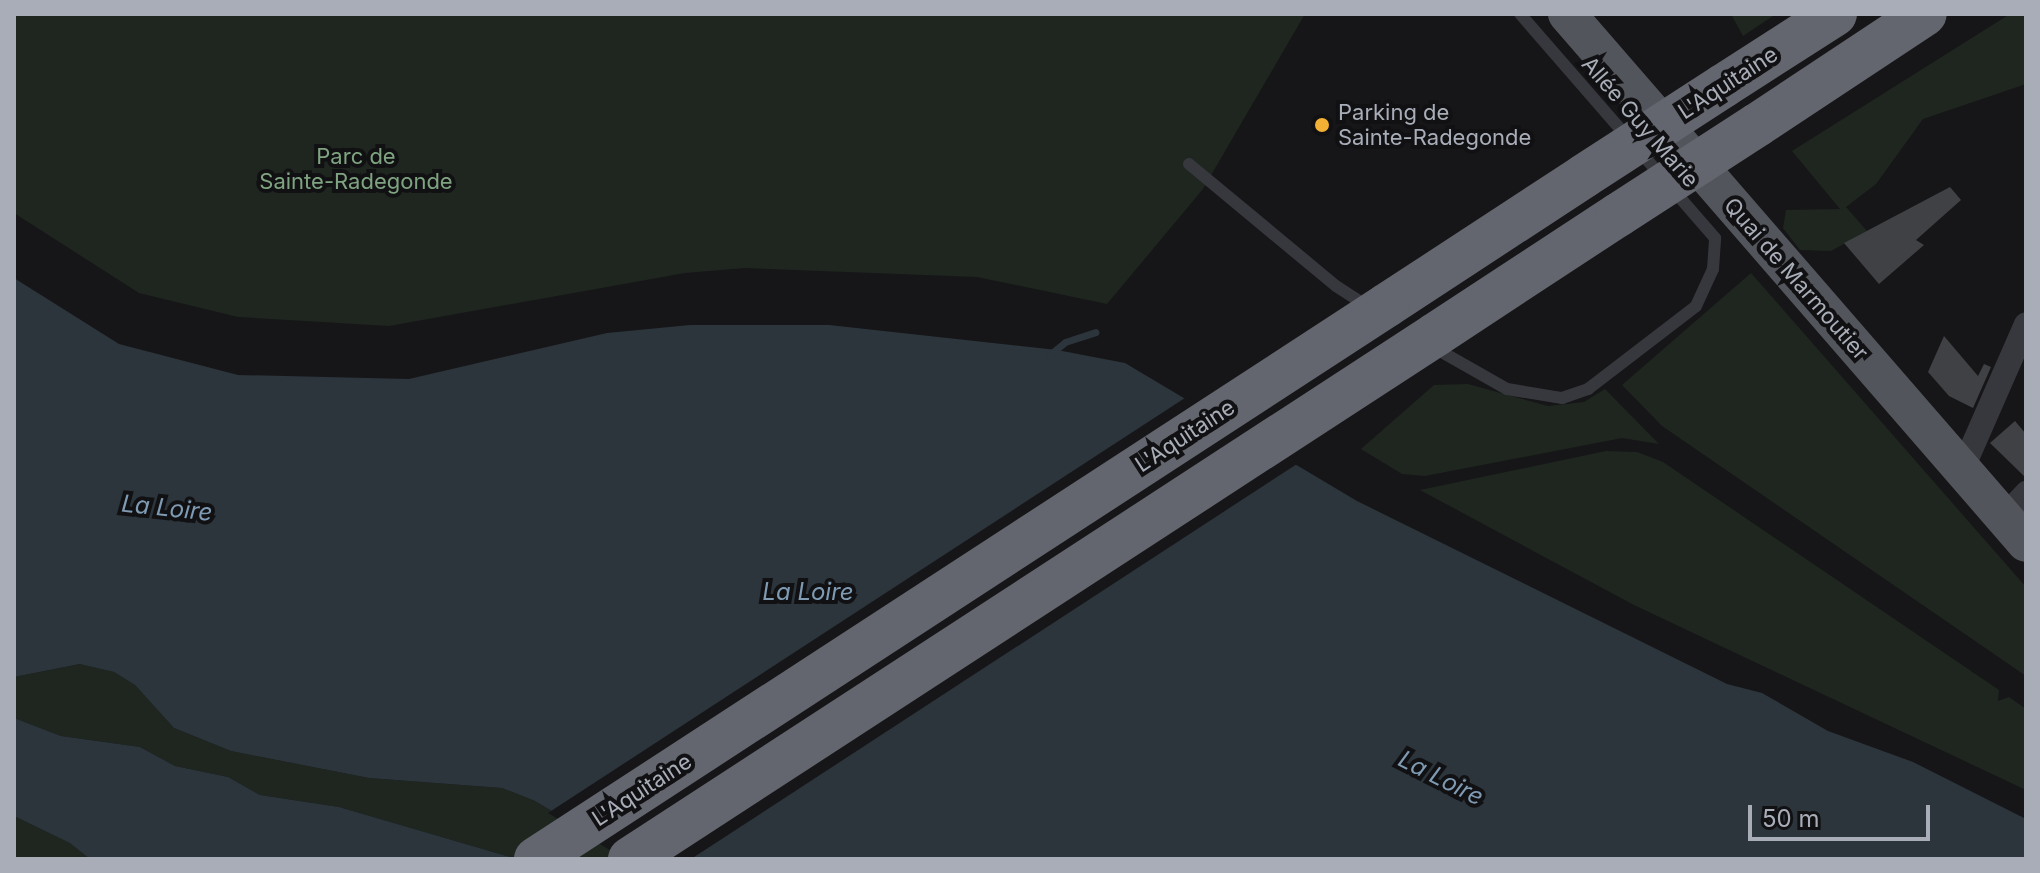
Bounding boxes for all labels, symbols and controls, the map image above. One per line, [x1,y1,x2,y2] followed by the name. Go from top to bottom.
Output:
[1673,41,1783,125] street label: L'Aquitaine
[1576,51,1704,193] street label: Allée Guy Marie
[1338,99,1531,150] place label: Parking de Sainte-Radegonde
[1313,116,1331,134] marker: Parking de Sainte-Radegonde
[259,143,453,194] park label: Parc de Sainte-Radegonde
[1718,193,1874,365] street label: Quai de Marmoutier
[1130,394,1240,478] street label: L'Aquitaine
[120,489,214,527] water label: La Loire
[762,578,854,606] water label: La Loire
[1394,744,1488,812] water label: La Loire
[587,748,697,832] street label: L'Aquitaine
[1752,789,1934,839] scale bar
[1762,804,1820,833] text: 50 m

